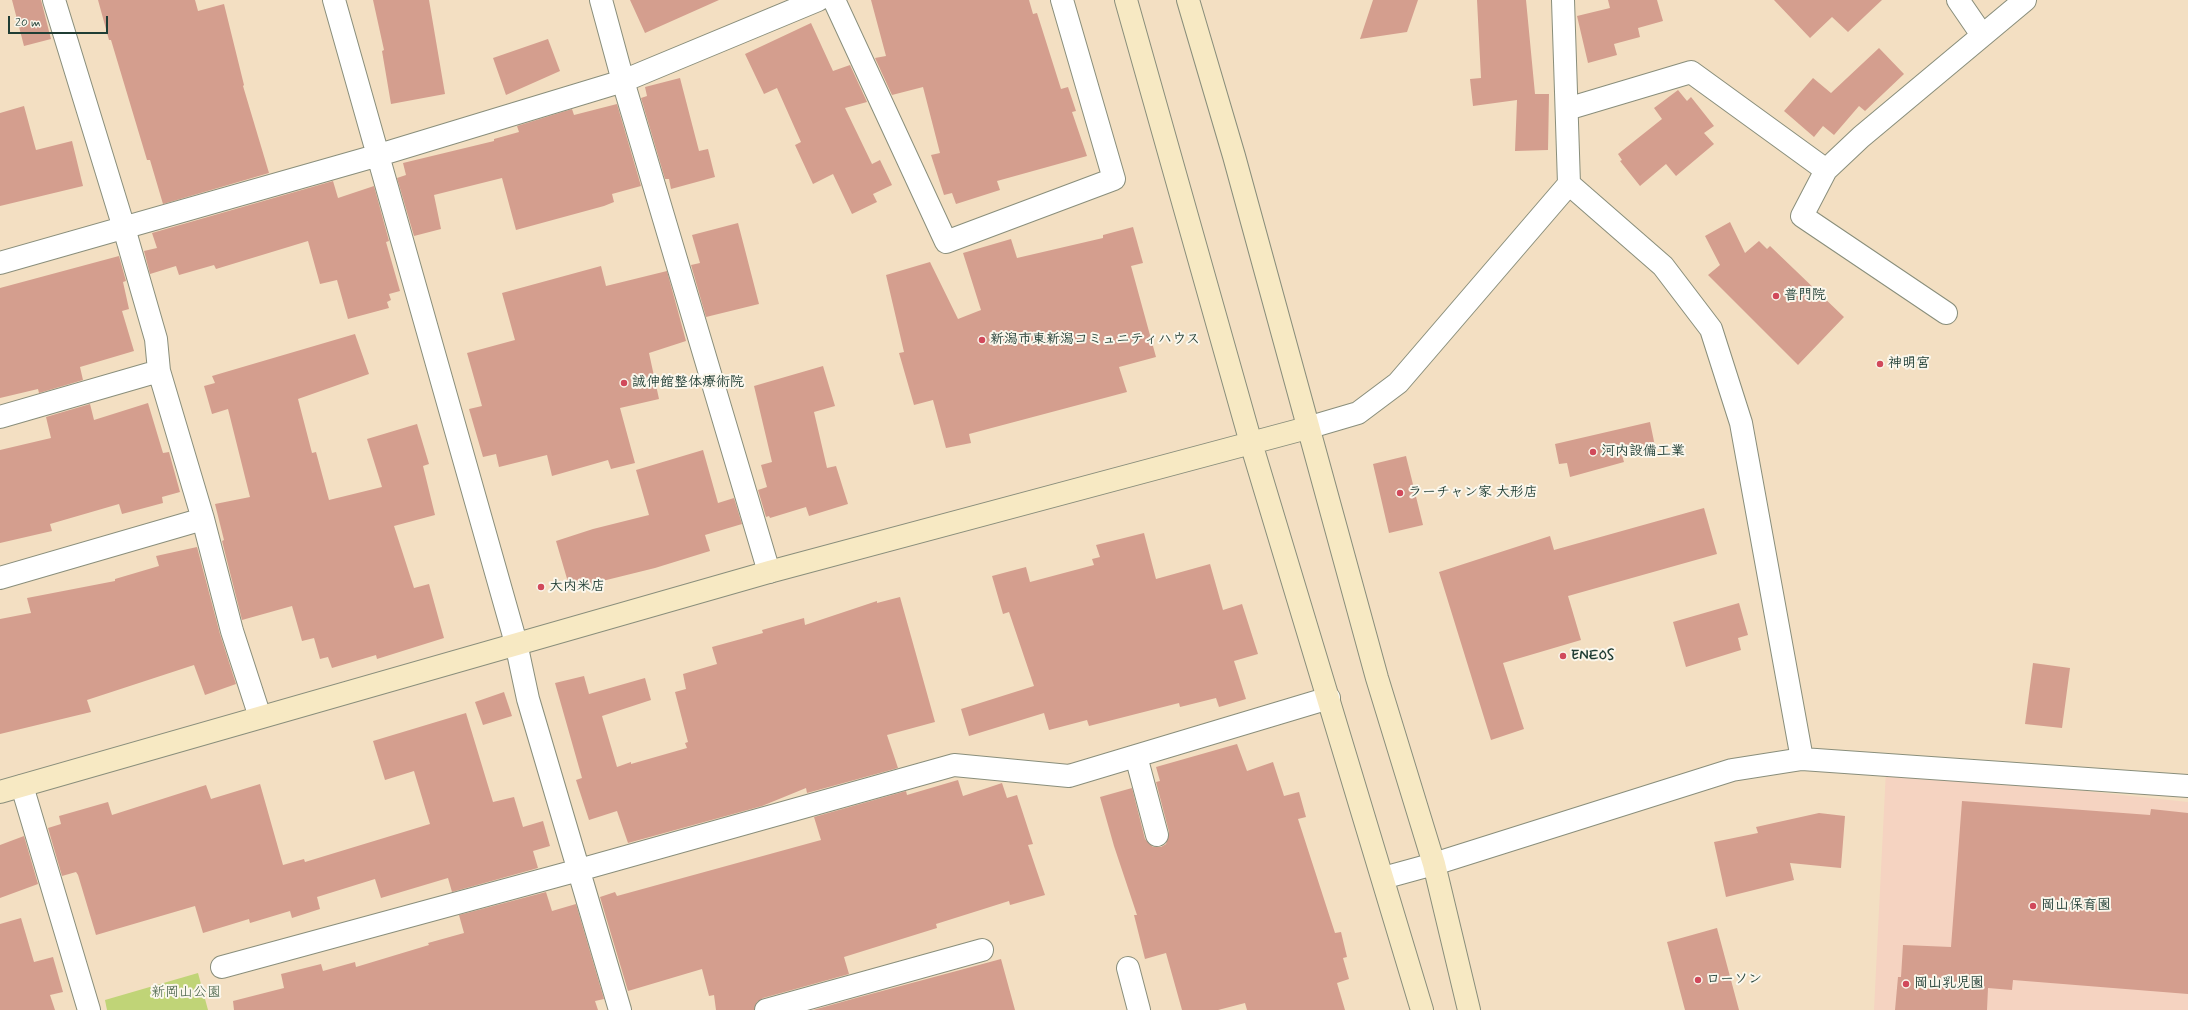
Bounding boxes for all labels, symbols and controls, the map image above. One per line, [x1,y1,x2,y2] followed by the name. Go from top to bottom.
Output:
[10,8,110,34] scale bar
[15,15,41,31] text: 20 m
[1784,288,1826,304] place label: 普門院
[1771,291,1781,301] marker: 普門院
[990,332,1200,348] place label: 新潟市東新潟コミュニティハウス
[977,335,987,345] marker: 新潟市東新潟コミュニティハウス
[1888,356,1930,372] place label: 神明宮
[1875,359,1885,369] marker: 神明宮
[632,375,744,391] place label: 誠伸館整体療術院
[619,378,629,388] marker: 誠伸館整体療術院
[1601,444,1685,460] place label: 河内設備工業
[1588,447,1598,457] marker: 河内設備工業
[1408,485,1538,501] place label: ラーチャン家 大形店
[1395,488,1405,498] marker: ラーチャン家 大形店
[549,579,605,595] place label: 大内米店
[536,582,546,592] marker: 大内米店
[1571,648,1614,664] place label: ENEOS
[1558,651,1568,661] marker: ENEOS
[2041,898,2111,914] place label: 岡山保育園
[2028,901,2038,911] marker: 岡山保育園
[1706,972,1762,988] place label: ローソン
[1693,975,1703,985] marker: ローソン
[1914,976,1984,992] place label: 岡山乳児園
[1901,979,1911,989] marker: 岡山乳児園
[151,985,221,1001] park label: 新岡山公園

